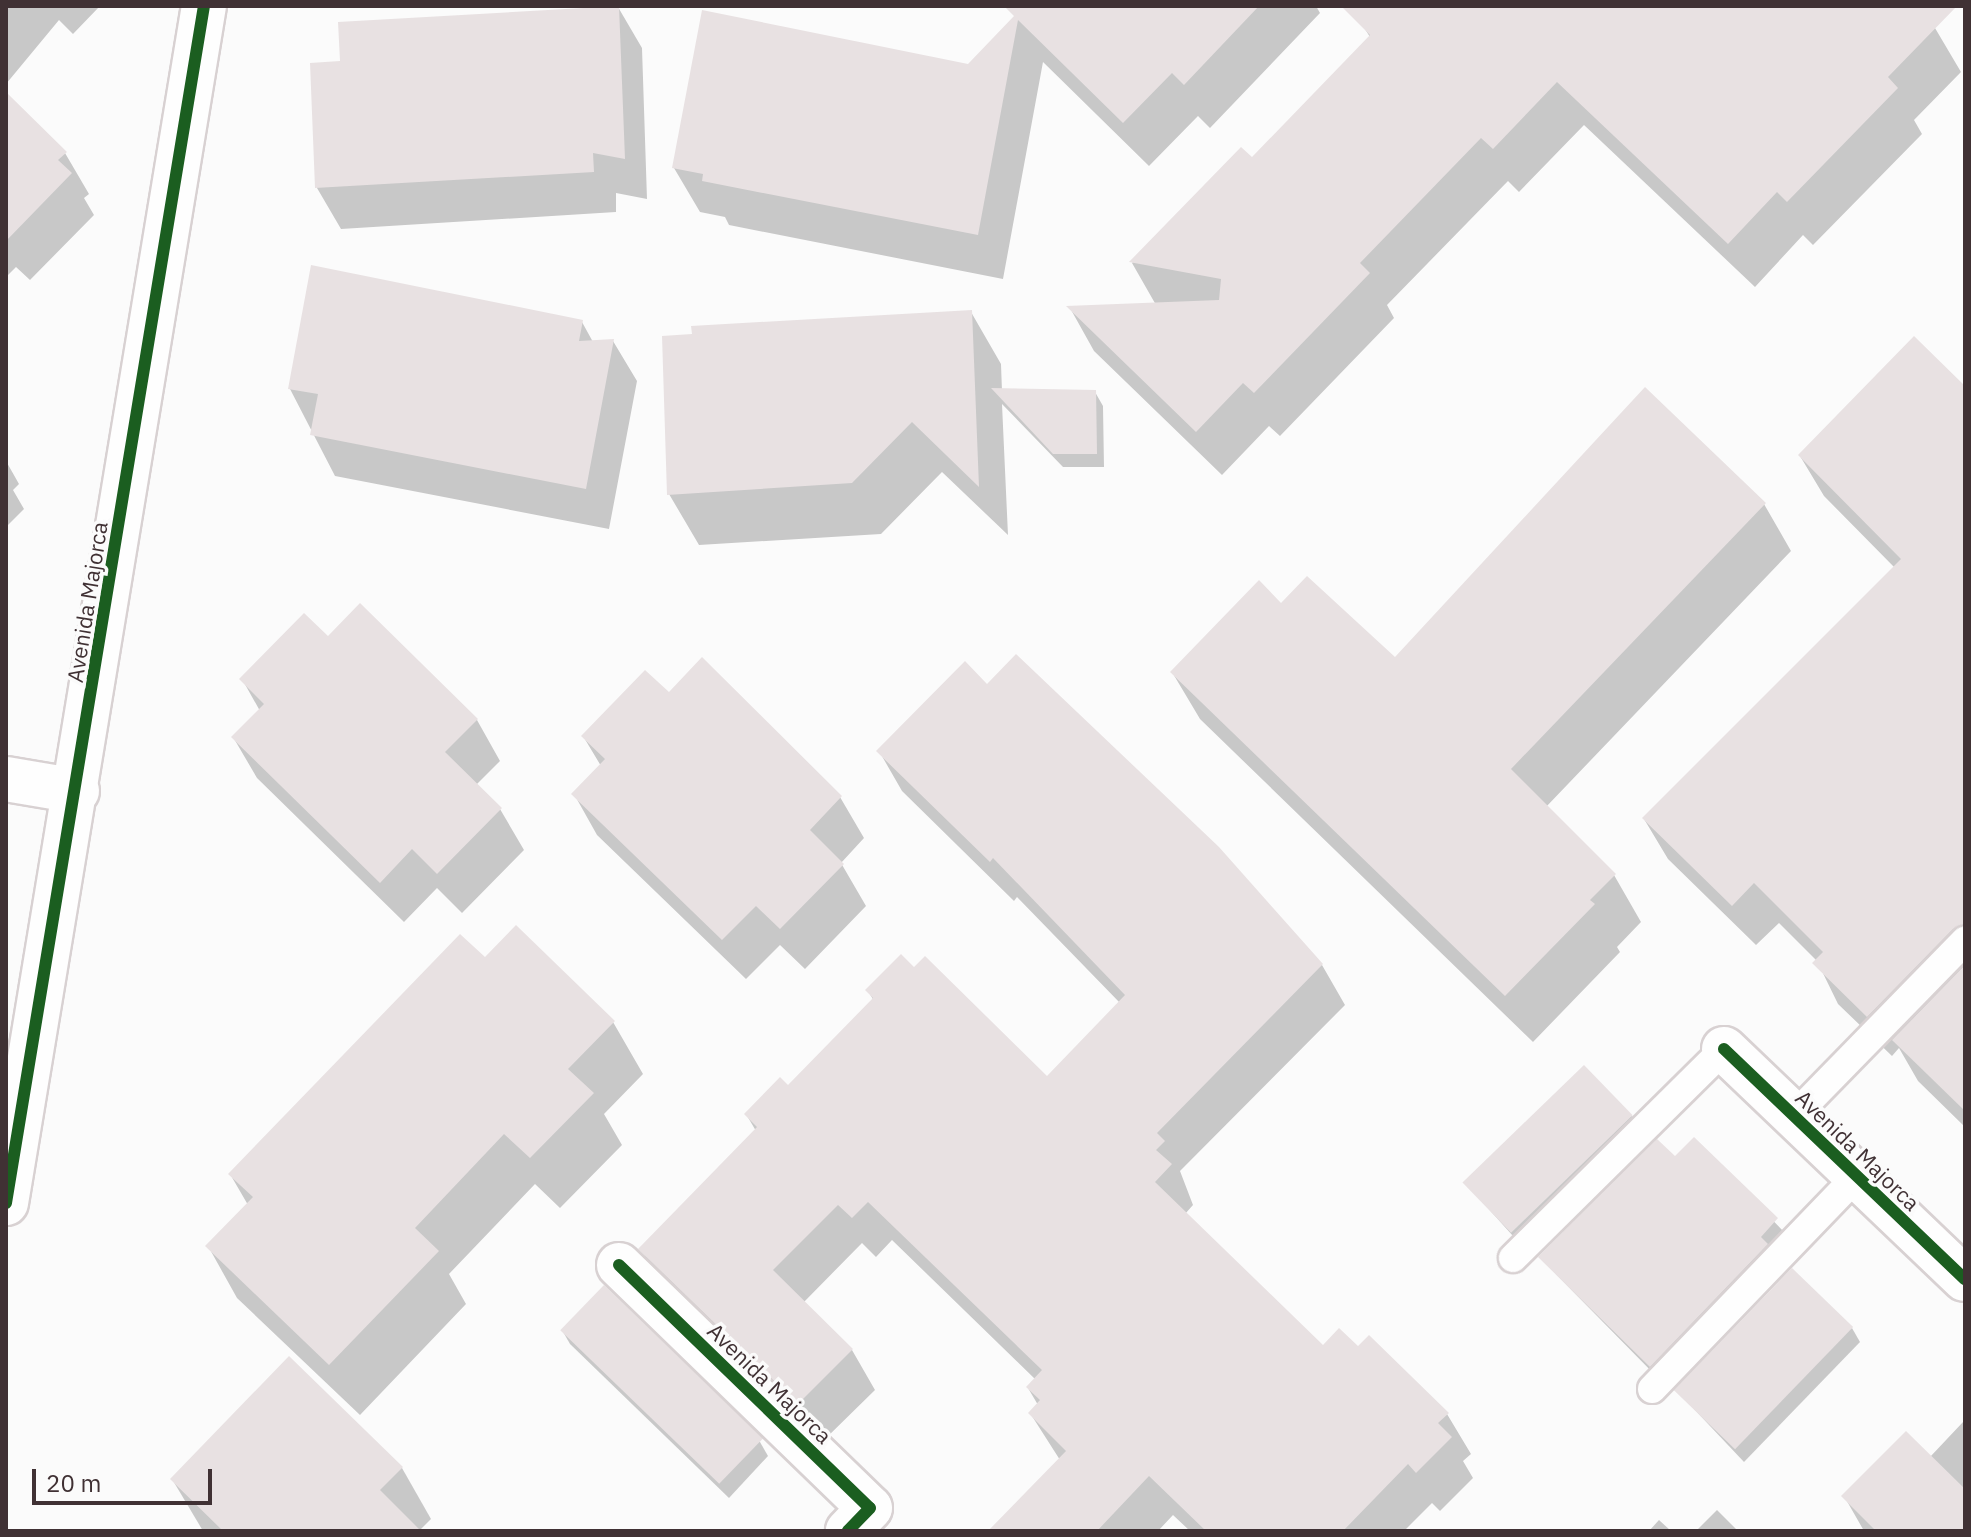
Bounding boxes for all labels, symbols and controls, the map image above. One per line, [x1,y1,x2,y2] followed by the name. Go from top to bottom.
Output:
[61,520,113,684] street label: Avenida Majorca
[1790,1084,1926,1216] street label: Avenida Majorca
[702,1317,838,1449] street label: Avenida Majorca
[36,1453,216,1503] scale bar
[46,1467,101,1499] text: 20 m

